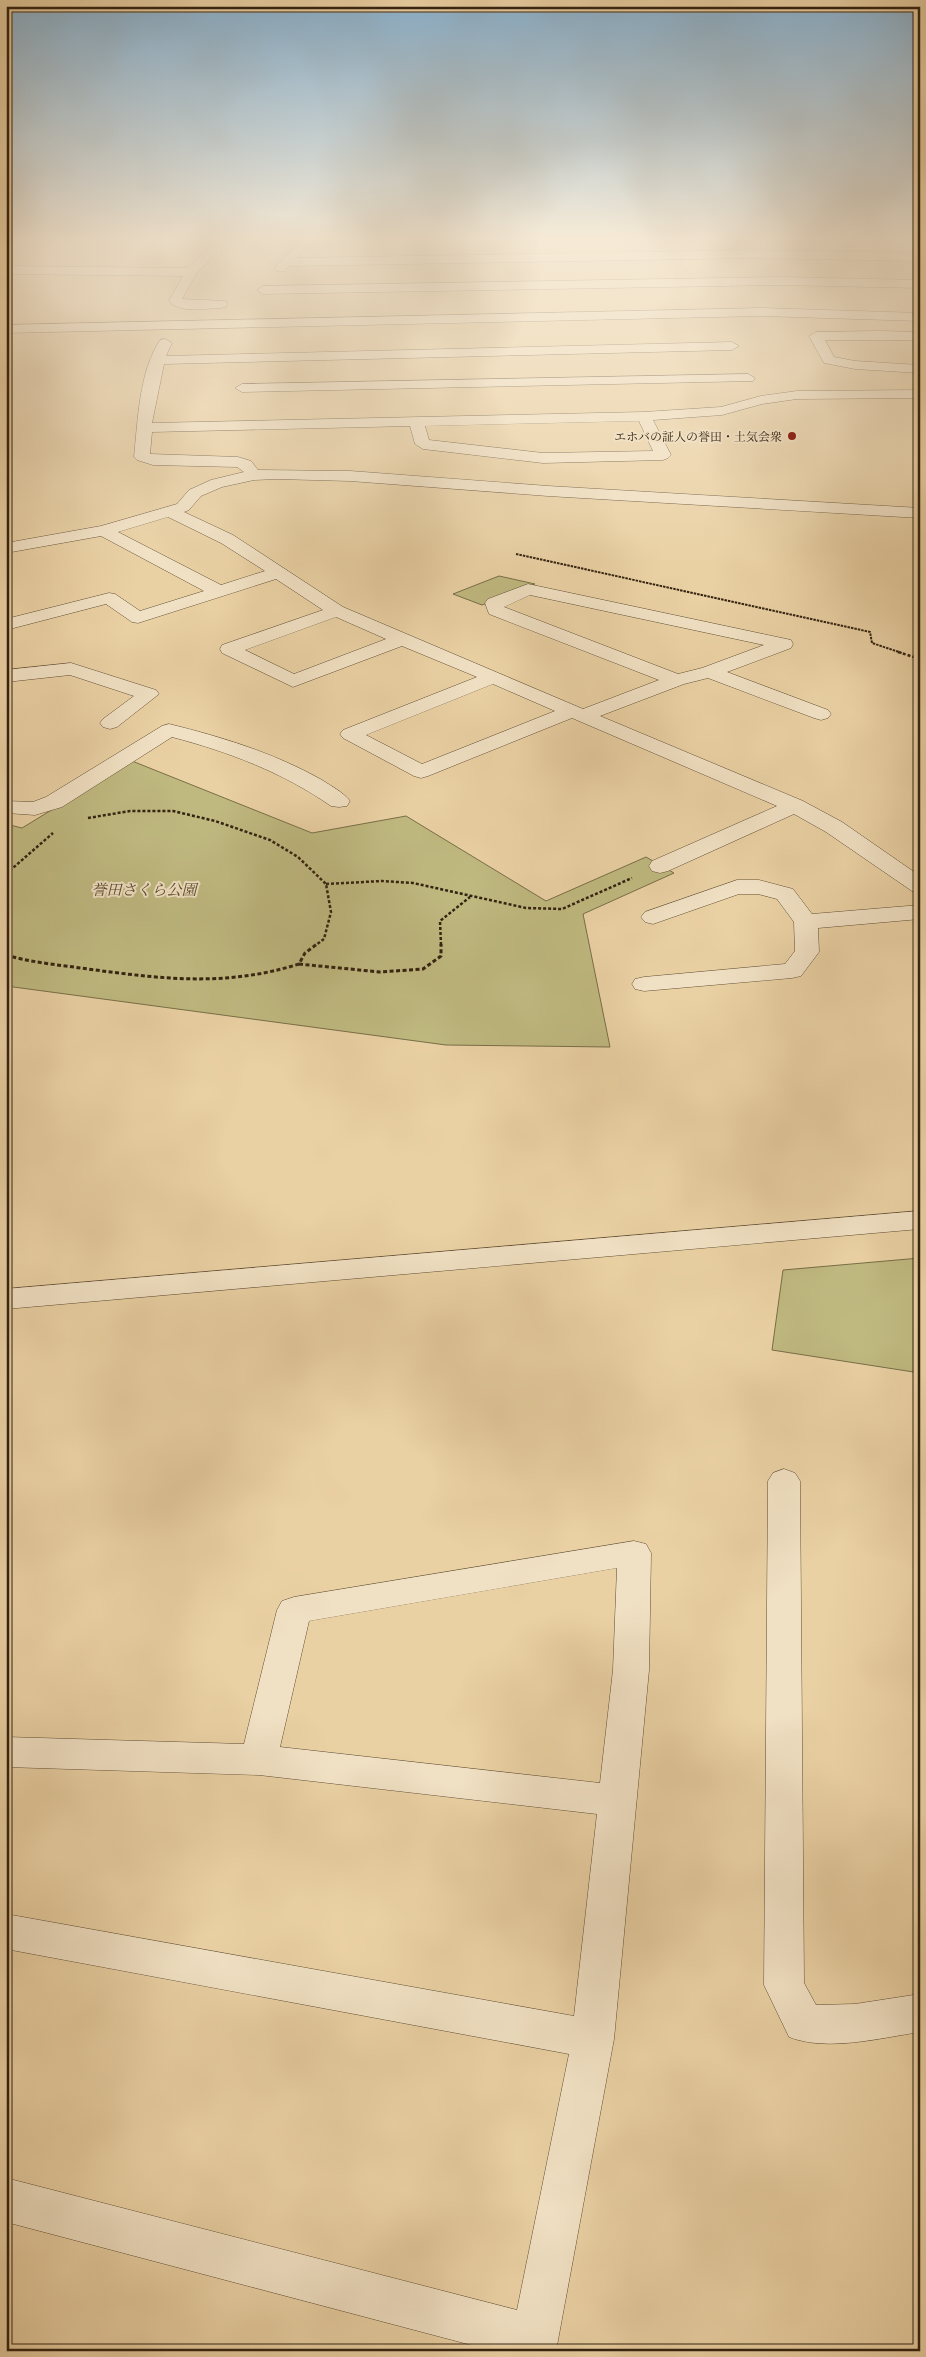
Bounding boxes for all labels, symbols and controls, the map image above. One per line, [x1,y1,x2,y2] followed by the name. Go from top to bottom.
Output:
[614,428,782,445] place label: エホバの証人の誉田・土気会衆
[786,430,798,442] marker: エホバの証人の誉田・土気会衆
[91,879,199,900] park label: 誉田さくら公園

